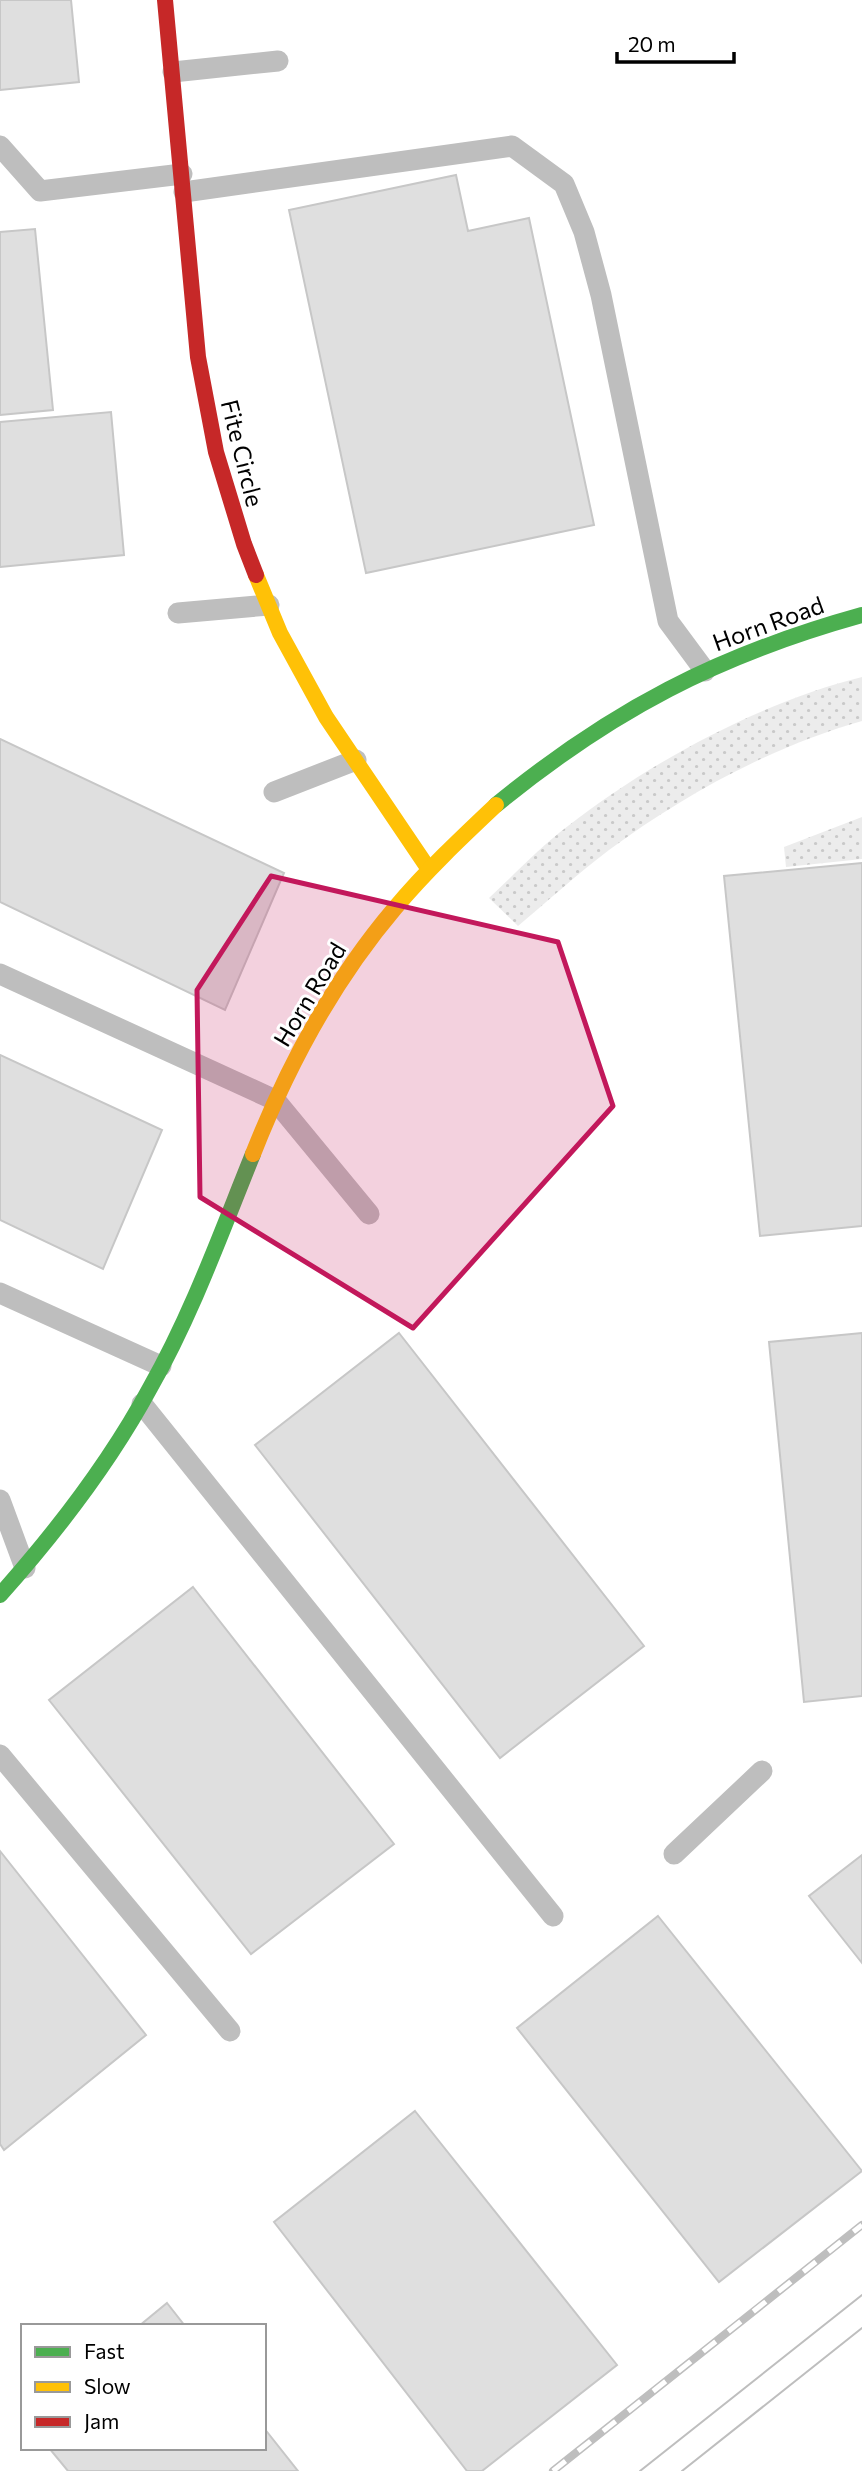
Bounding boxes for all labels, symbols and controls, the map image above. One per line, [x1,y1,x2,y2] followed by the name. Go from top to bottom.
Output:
[617,21,734,65] scale bar
[628,31,676,56] text: 20 m
[216,396,270,510] street label: Fite Circle
[708,589,828,657] street label: Horn Road
[267,937,351,1051] street label: Horn Road
[21,2324,266,2450] legend
[84,2338,125,2363] text: Fast
[84,2373,131,2398] text: Slow
[84,2408,119,2433] text: Jam

